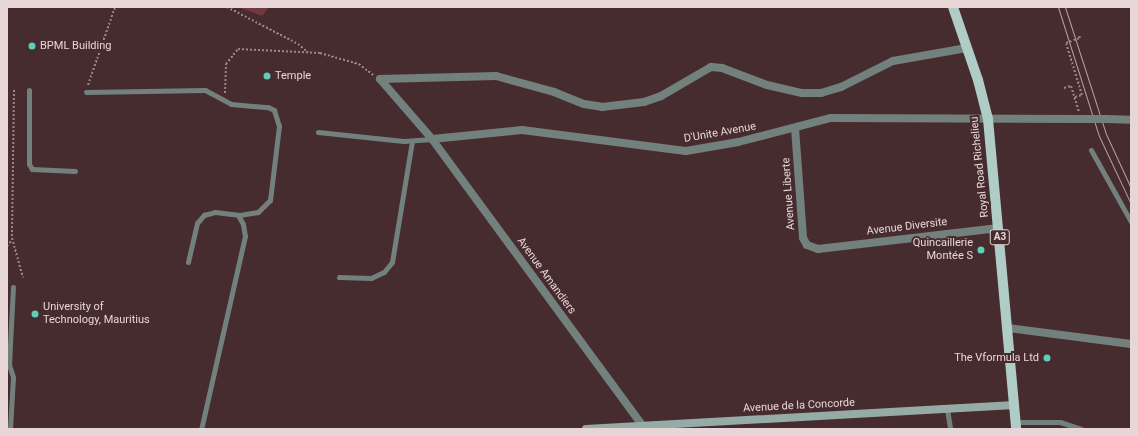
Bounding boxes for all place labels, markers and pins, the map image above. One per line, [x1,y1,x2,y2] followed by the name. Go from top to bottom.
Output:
[40,39,111,53] place label: BPML Building
[27,41,37,51] marker: BPML Building
[275,69,311,83] place label: Temple
[262,71,272,81] marker: Temple
[913,237,973,263] place label: Quincaillerie Montée S
[976,245,986,255] marker: Quincaillerie Montée S
[43,301,150,327] place label: University of Technology, Mauritius
[30,309,40,319] marker: University of Technology, Mauritius
[954,351,1039,365] place label: The Vformula Ltd
[1042,353,1052,363] marker: The Vformula Ltd

